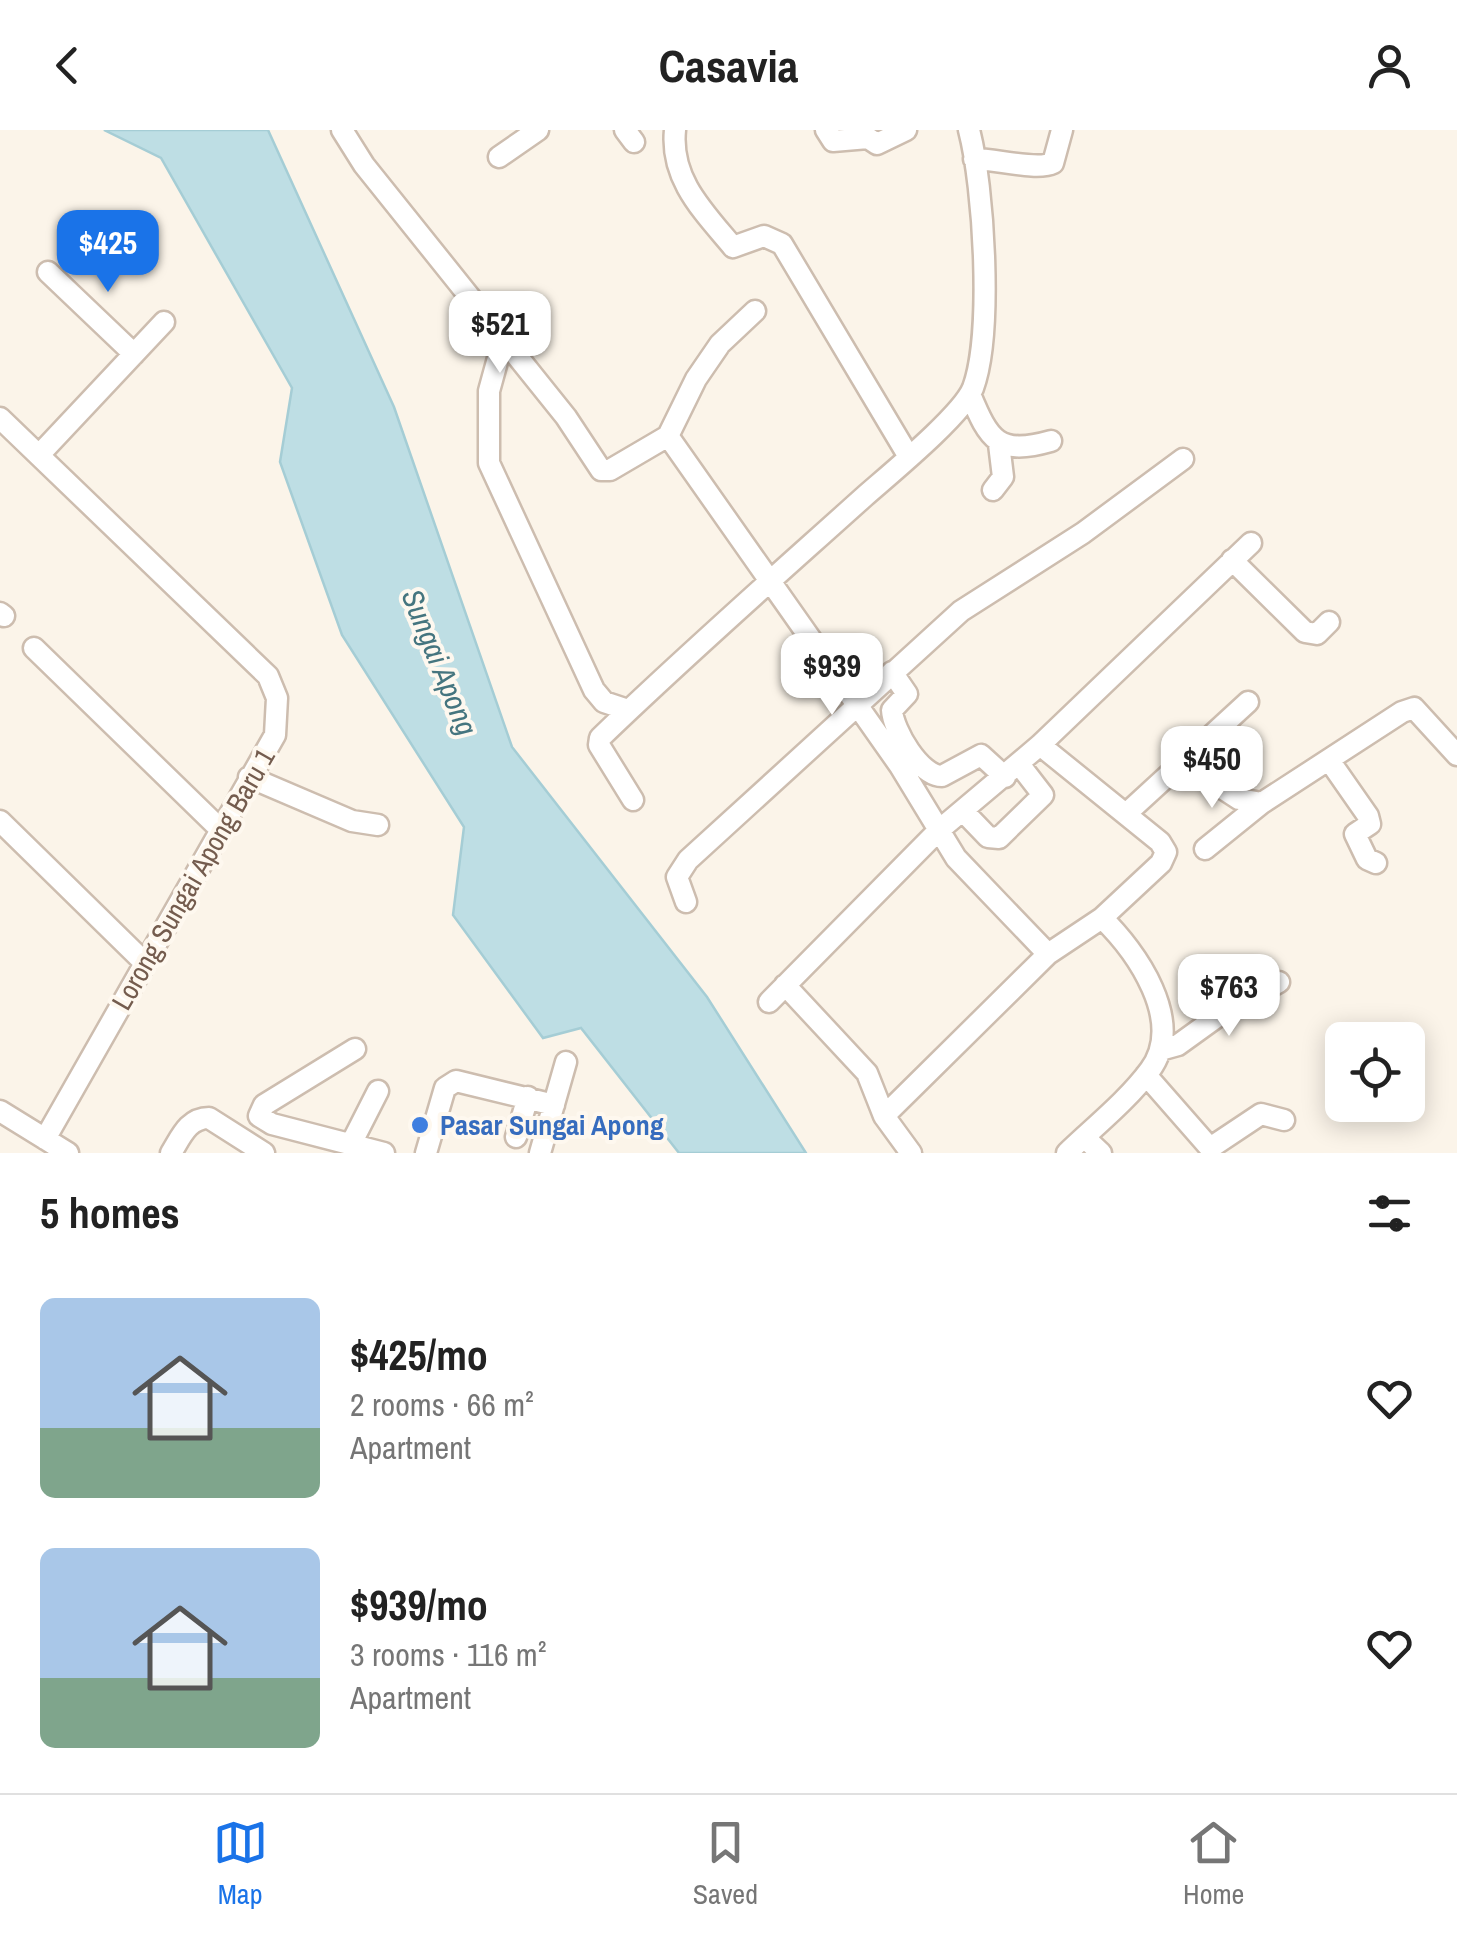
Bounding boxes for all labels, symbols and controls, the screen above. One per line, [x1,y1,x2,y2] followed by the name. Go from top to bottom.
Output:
[659,35,798,96] text: Casavia
[40,38,95,93] icon: back
[1362,38,1417,93] icon: person
[49,210,167,295] pin: $425
[79,221,137,264] text: $425
[441,291,559,376] pin: $521
[471,302,529,345] text: $521
[393,583,488,741] water label: Sungai Apong
[773,633,891,718] pin: $939
[803,644,861,687] text: $939
[1153,726,1271,811] pin: $450
[1183,737,1241,780] text: $450
[102,741,284,1017] street label: Lorong Sungai Apong Baru 1
[1170,954,1288,1039] pin: $763
[1200,965,1258,1008] text: $763
[1325,1022,1425,1122] map controls
[1325,1022,1425,1122] button: locate
[440,1106,664,1144] place label: Pasar Sungai Apong
[409,1114,431,1136] marker: Pasar Sungai Apong
[40,1185,180,1241] text: 5 homes
[1362,1186,1417,1241] icon: filters
[350,1327,488,1383] text: $425/mo
[120,1338,240,1458] icon: home
[1362,1371,1417,1426] icon: heart
[350,1383,534,1426] text: 2 rooms · 66 m²
[350,1426,471,1469] text: Apartment
[350,1577,488,1633] text: $939/mo
[120,1588,240,1708] icon: home
[1362,1621,1417,1676] icon: heart
[350,1633,546,1676] text: 3 rooms · 116 m²
[350,1676,471,1719] text: Apartment
[213,1815,268,1913] tab: Map
[693,1815,758,1913] tab: Saved
[1183,1815,1244,1913] tab: Home

